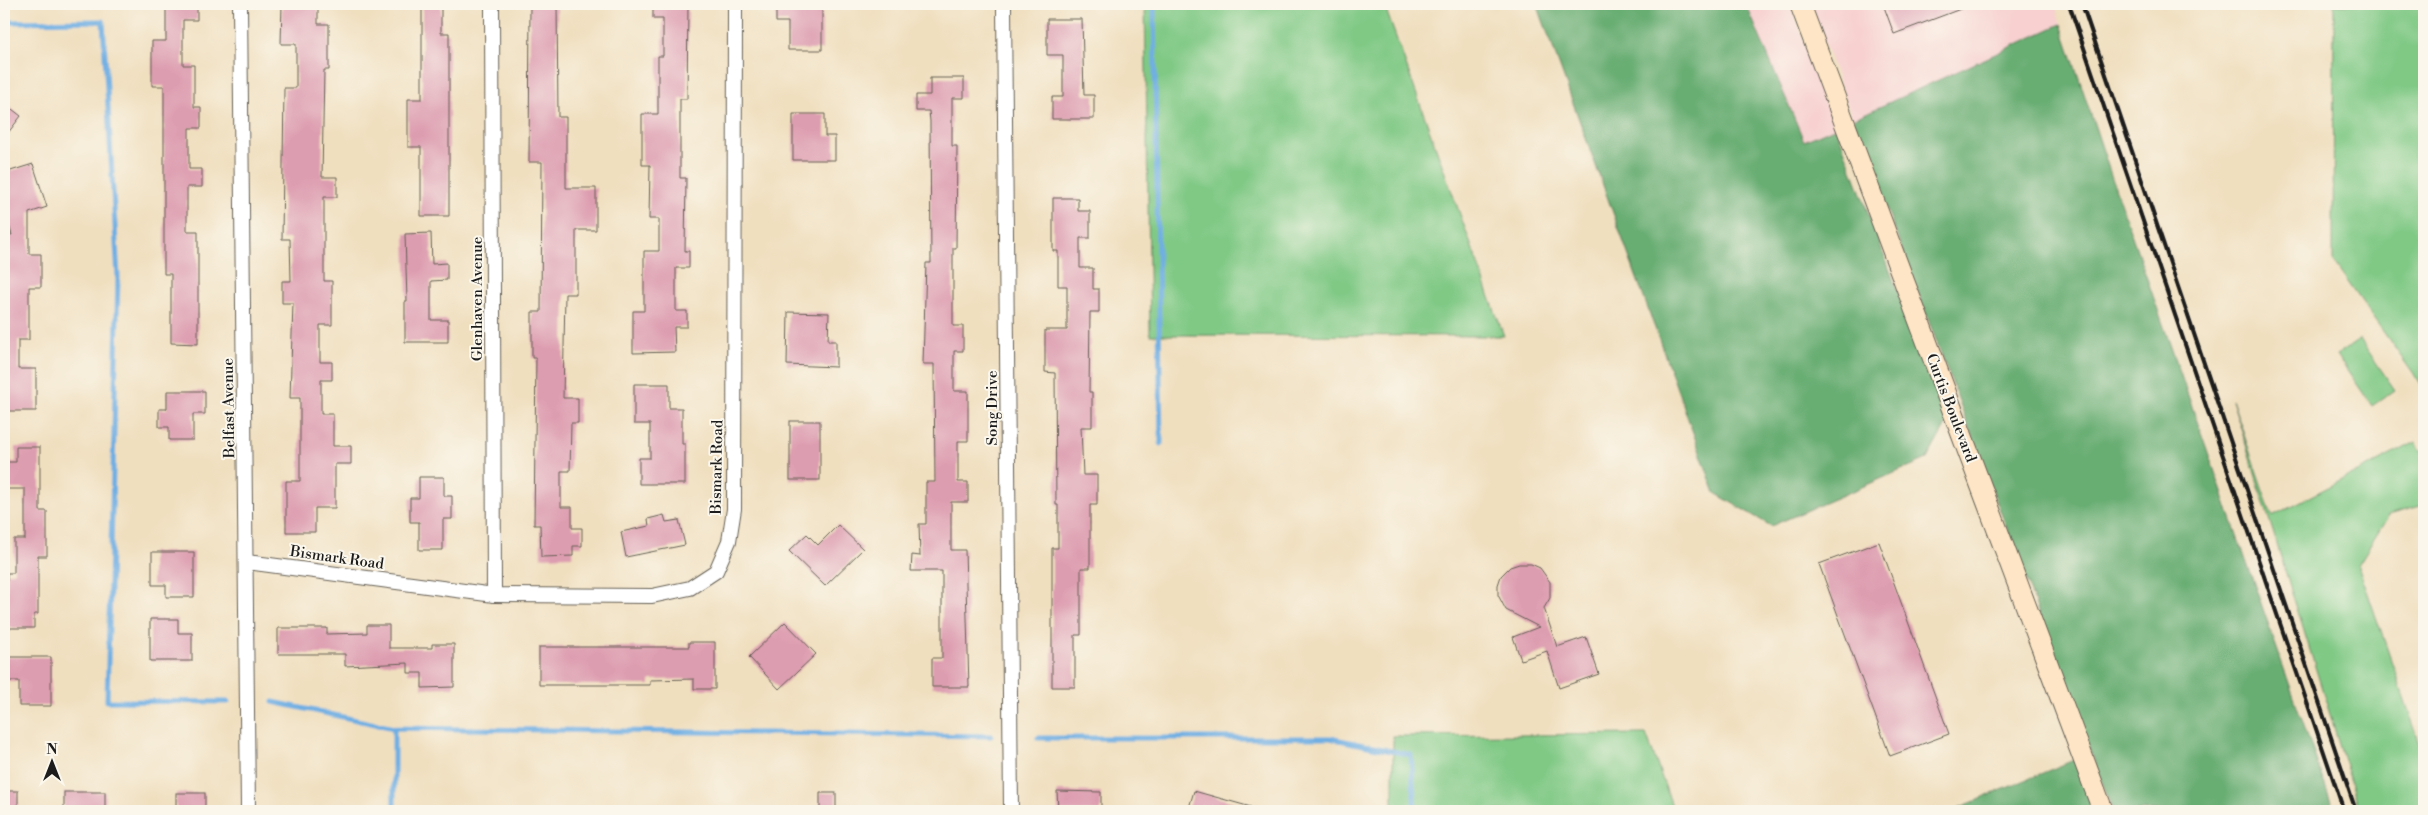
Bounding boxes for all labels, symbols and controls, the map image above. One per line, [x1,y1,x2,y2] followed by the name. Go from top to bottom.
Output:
[468,237,487,361] street label: Glenhaven Avenue
[1922,351,1981,466] street label: Curtis Boulevard
[219,358,239,459] street label: Belfast Avenue
[983,370,1002,446] street label: Song Drive
[707,419,727,516] street label: Bismark Road
[288,542,386,574] street label: Bismark Road
[28,738,78,788] north arrow
[46,741,58,759] text: N

